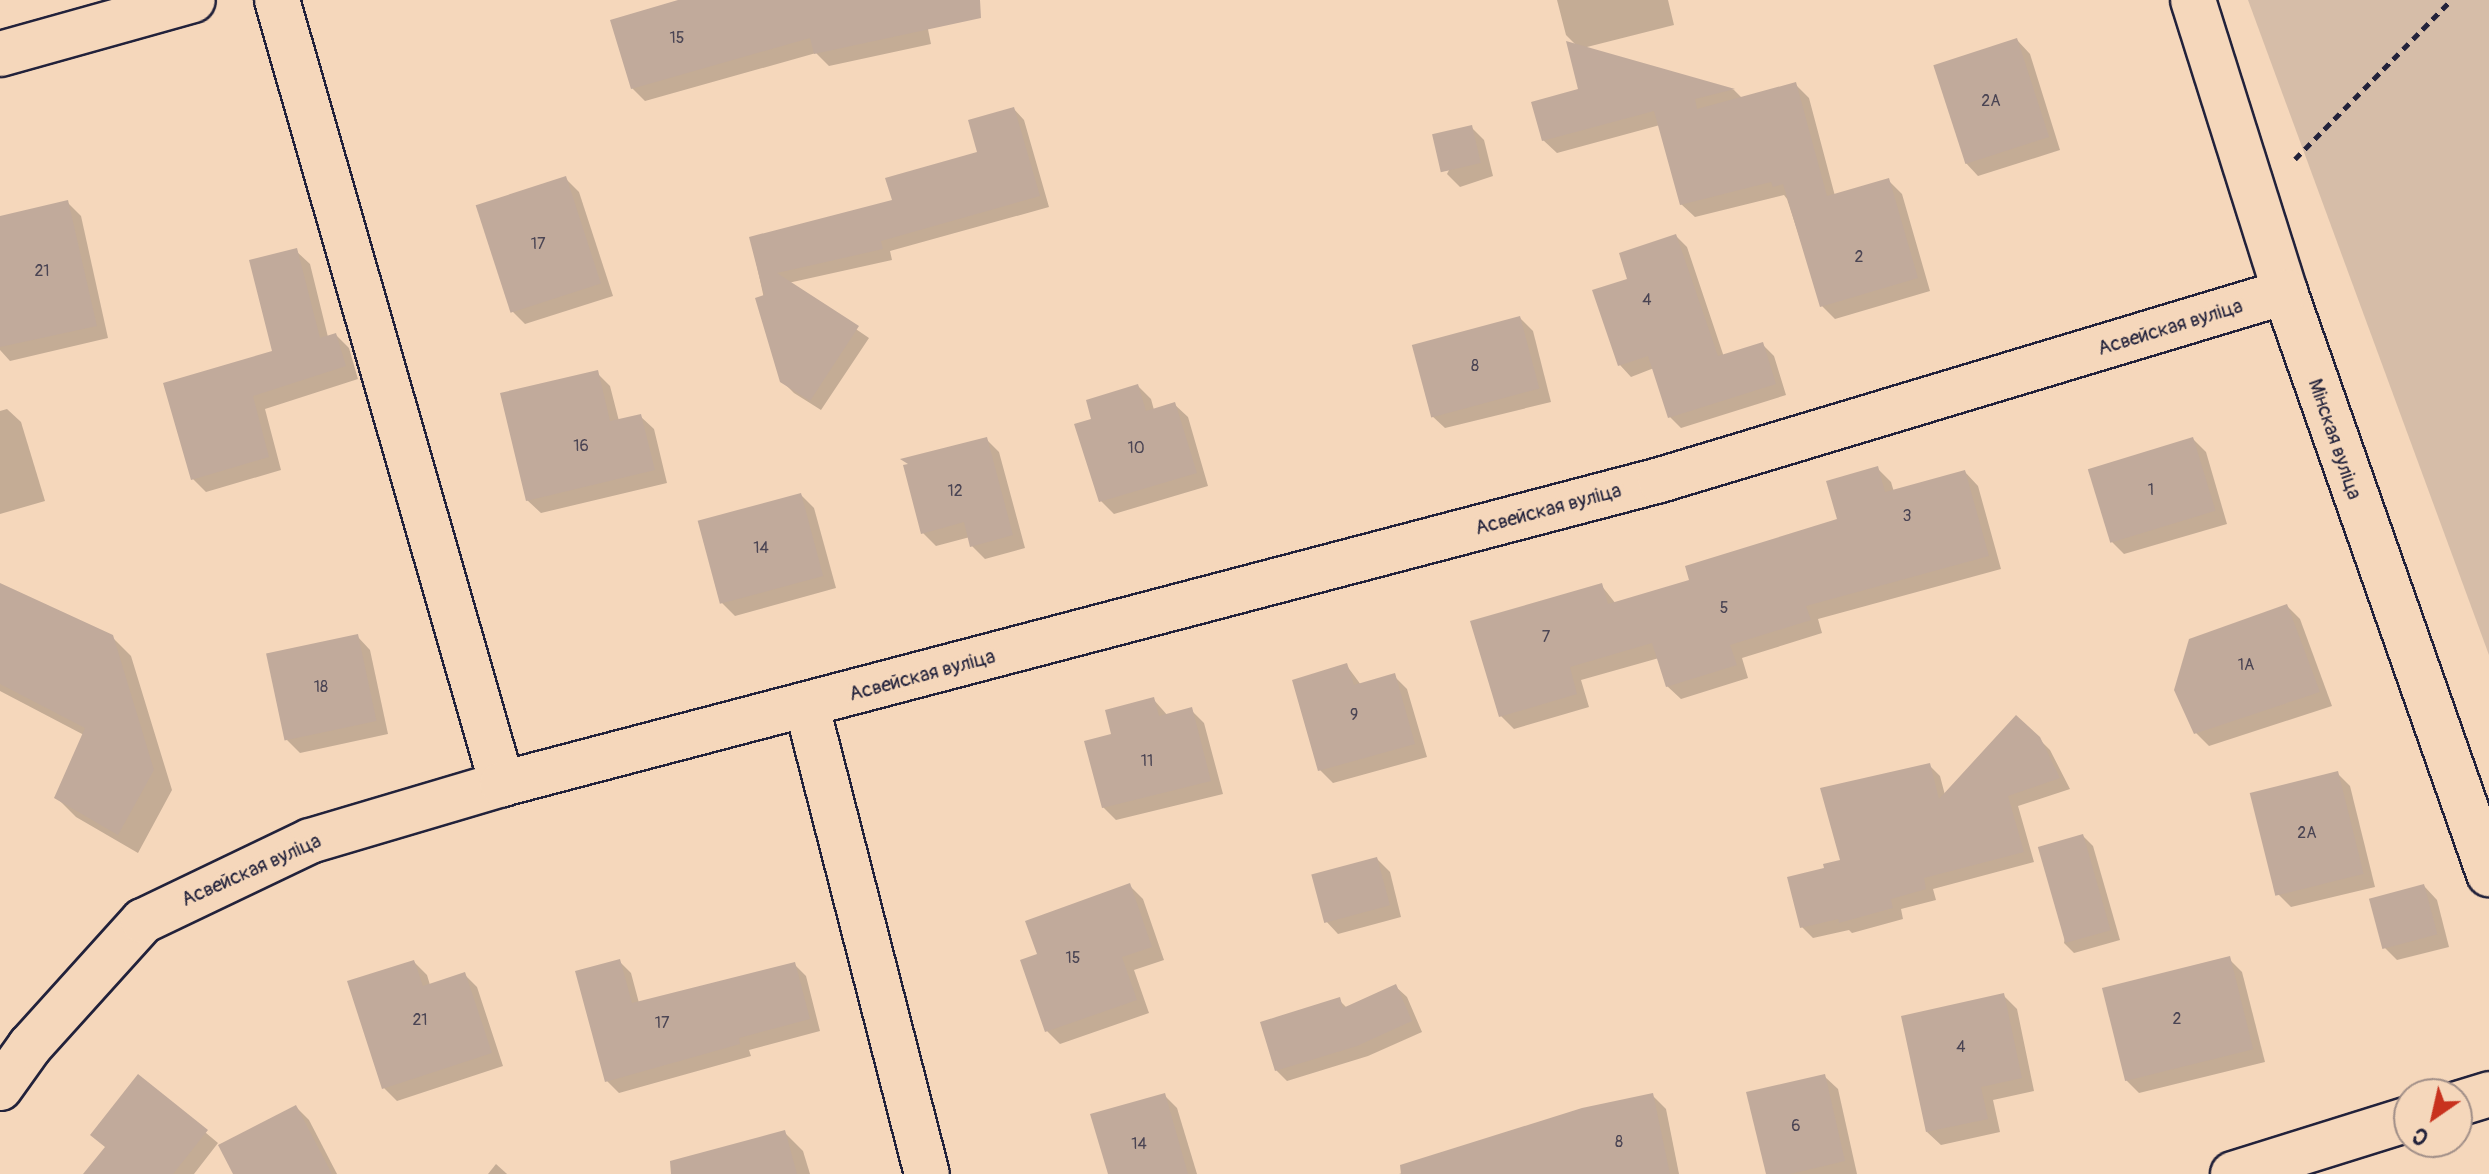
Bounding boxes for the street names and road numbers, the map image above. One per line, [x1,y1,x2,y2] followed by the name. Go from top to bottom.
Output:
[2095,294,2245,360] street label: Асвейская вуліца
[2303,376,2367,502] street label: Мінская вуліца
[1472,478,1624,540] street label: Асвейская вуліца
[846,644,998,706] street label: Асвейская вуліца
[177,828,325,912] street label: Асвейская вуліца

